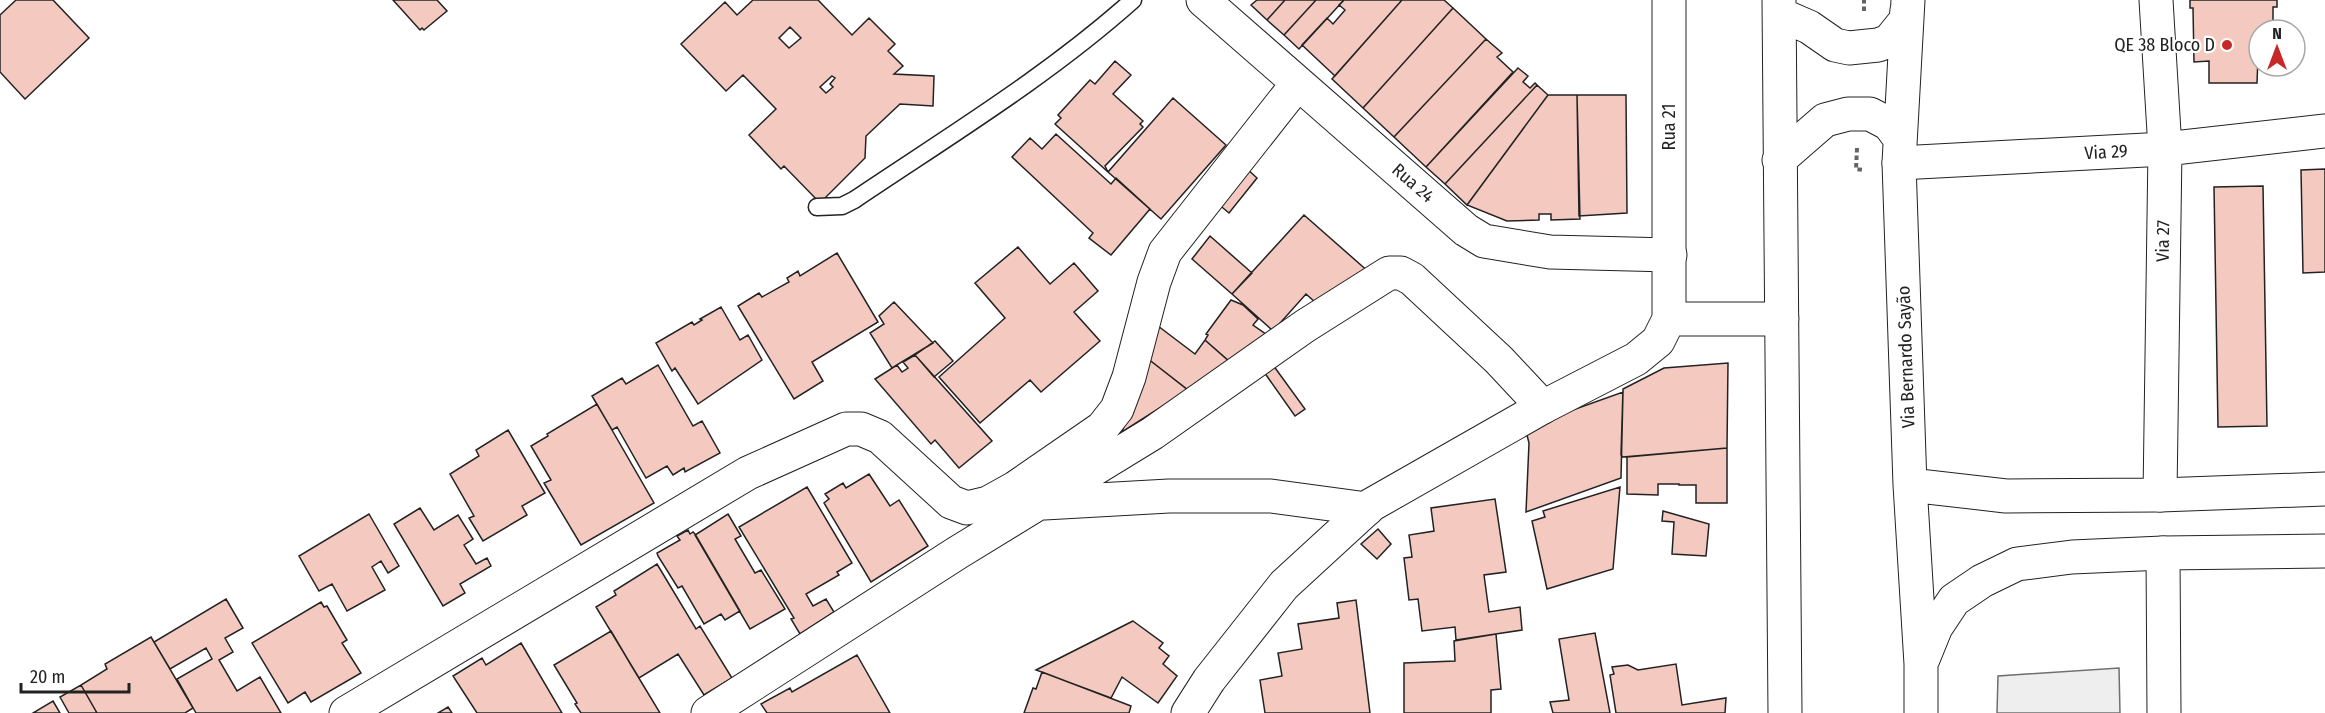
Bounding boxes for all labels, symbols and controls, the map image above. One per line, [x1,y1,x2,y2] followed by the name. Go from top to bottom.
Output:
[2247,18,2307,78] north arrow
[2272,24,2282,43] text: N
[2114,34,2215,56] place label: QE 38 Bloco D
[2220,38,2234,52] marker: QE 38 Bloco D
[1658,104,1680,150] street label: Rua 21
[2084,140,2128,164] street label: Via 29
[1387,159,1439,207] street label: Rua 24
[2152,220,2174,262] street label: Via 27
[1893,285,1919,429] street label: Via Bernardo Sayão
[21,656,129,694] scale bar
[30,666,65,688] text: 20 m

